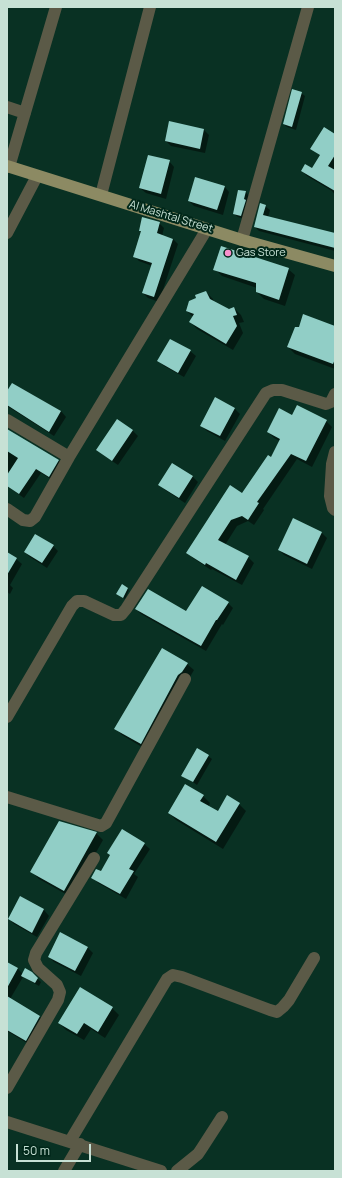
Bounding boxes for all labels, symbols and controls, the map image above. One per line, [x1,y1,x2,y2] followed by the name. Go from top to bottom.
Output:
[127,198,215,236] street label: Al Mashtal Street
[236,246,286,260] place label: Gas Store
[223,248,233,258] marker: Gas Store
[18,1136,93,1162] scale bar
[23,1142,50,1159] text: 50 m

